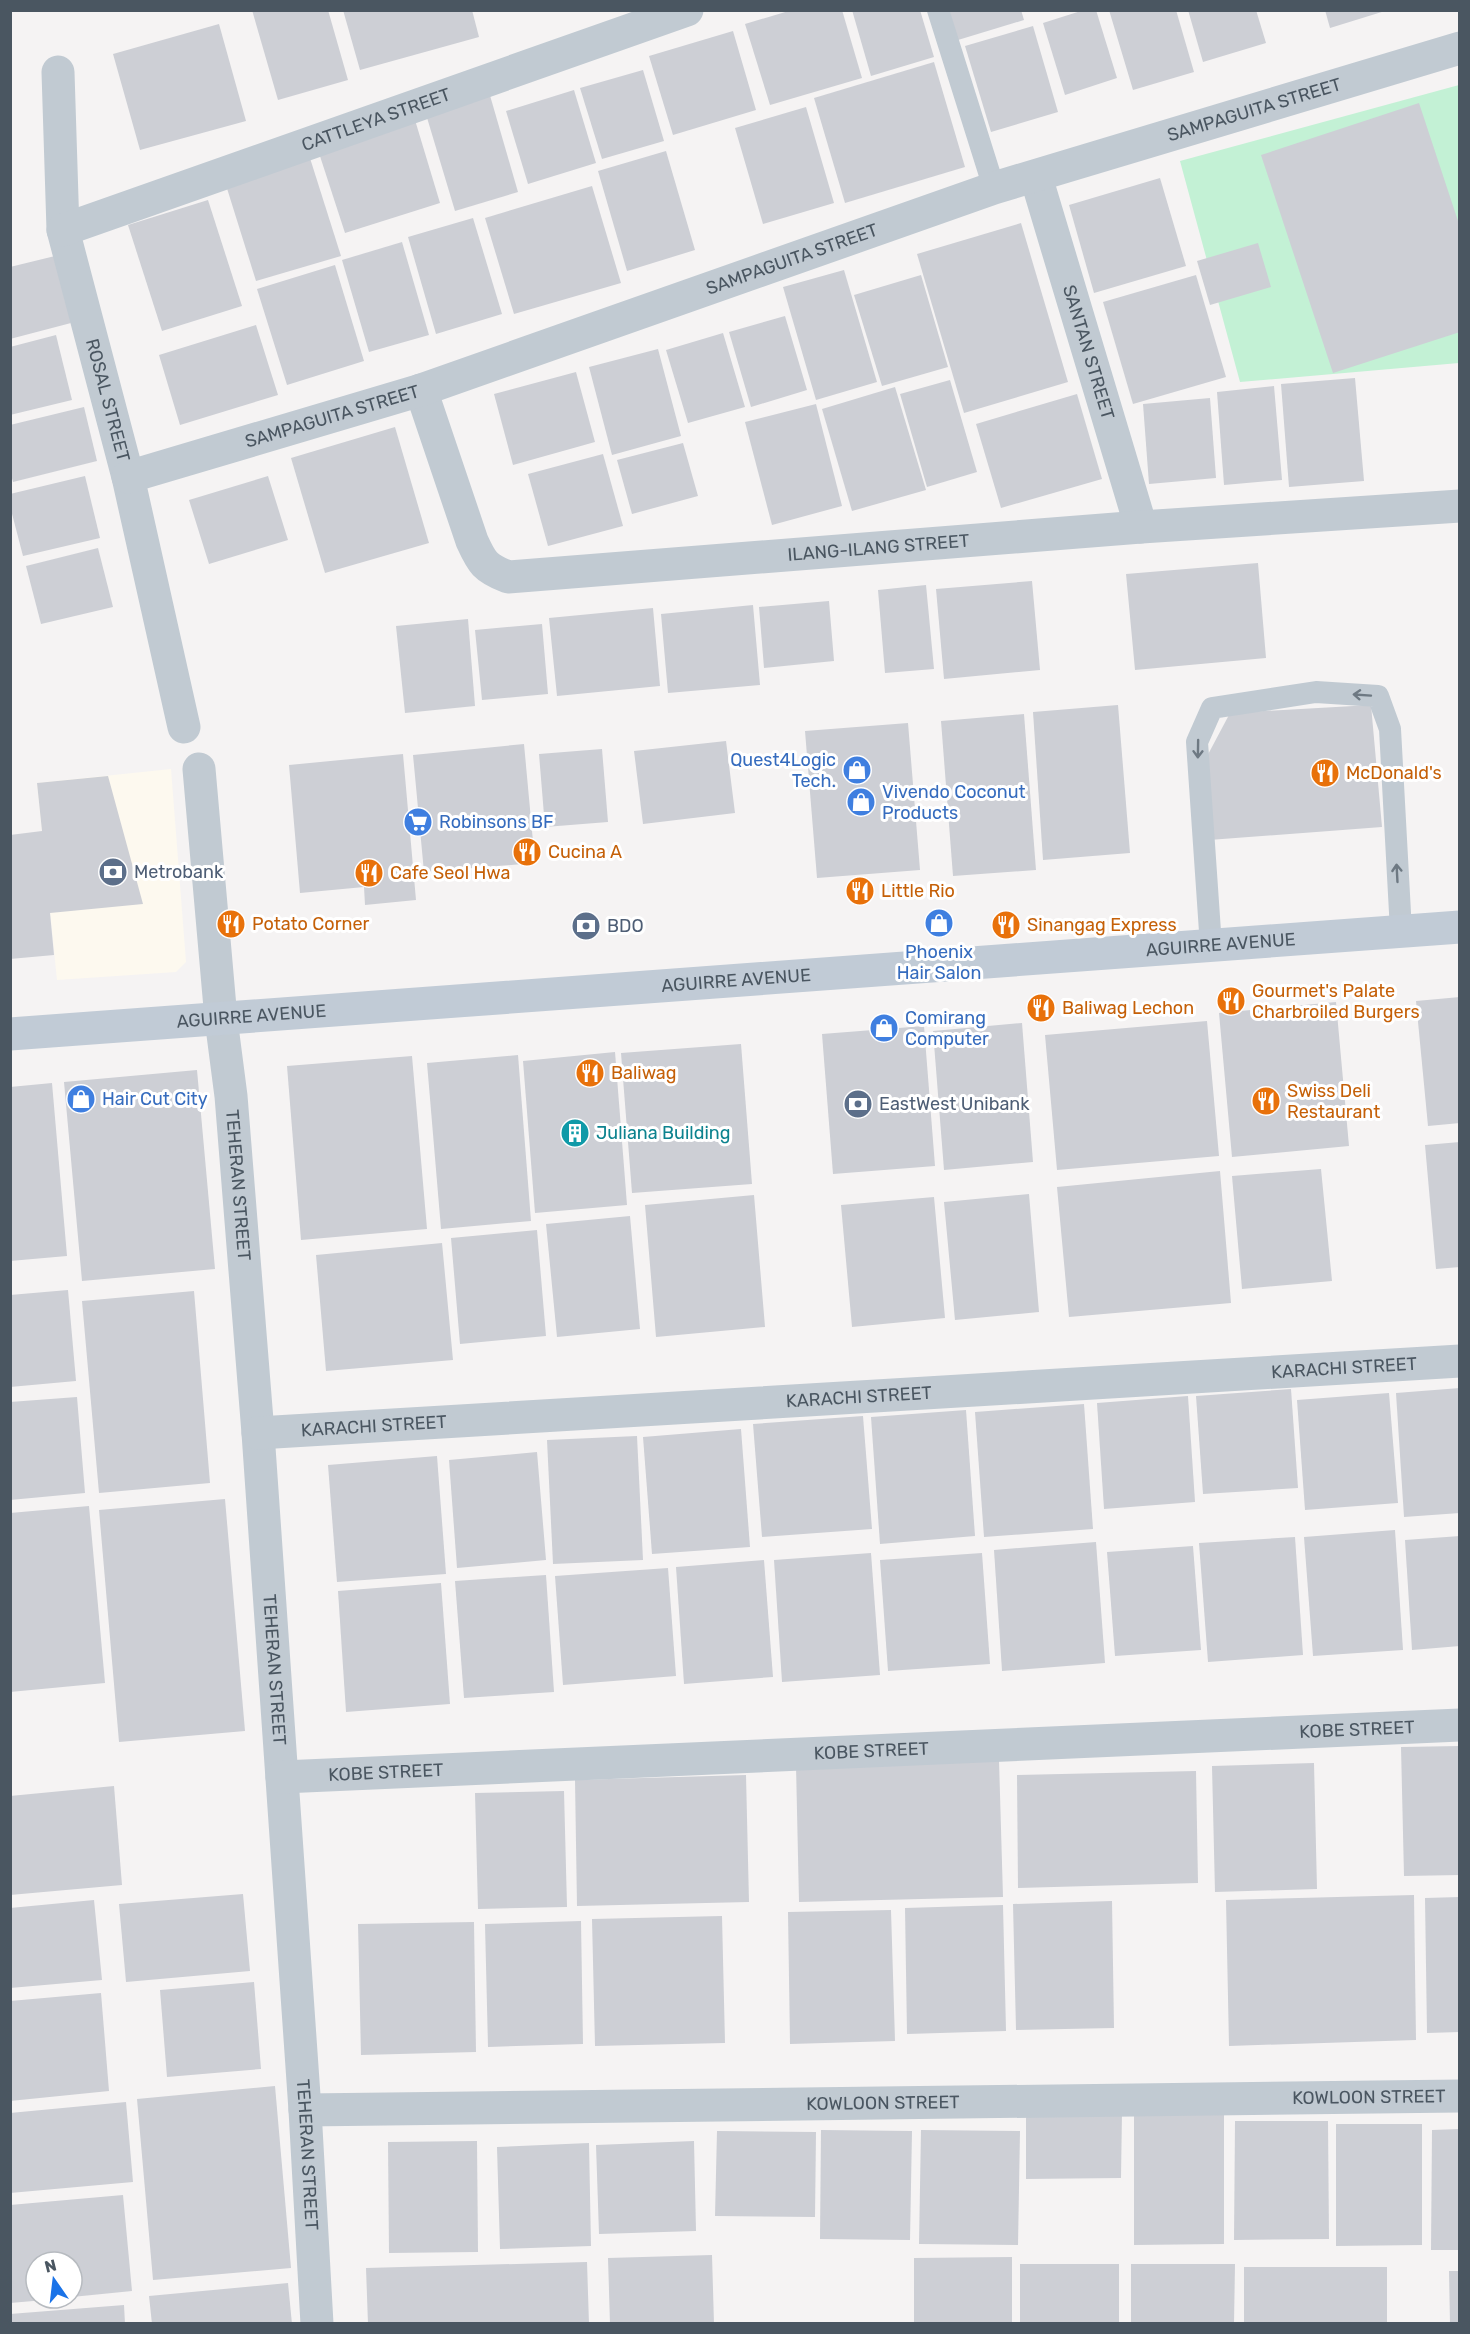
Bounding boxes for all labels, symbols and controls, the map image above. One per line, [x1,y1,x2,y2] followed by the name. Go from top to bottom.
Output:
[1165,73,1344,146] street label: SAMPAGUITA STREET
[299,83,454,156] street label: CATTLEYA STREET
[703,219,881,300] street label: SAMPAGUITA STREET
[1058,282,1119,422] street label: SANTAN STREET
[81,336,135,464] street label: ROSAL STREET
[243,380,422,453] street label: SAMPAGUITA STREET
[787,530,970,566] street label: ILANG-ILANG STREET
[1353,690,1373,701] one-way arrow
[1192,739,1204,758] one-way arrow
[730,749,836,792] place label: Quest4Logic Tech.
[841,754,873,786] shop icon: Quest4Logic Tech.
[1309,757,1341,789] restaurant icon: McDonald's
[1346,762,1442,784] place label: McDonald's
[882,781,1026,824] place label: Vivendo Coconut Products
[845,786,877,818] shop icon: Vivendo Coconut Products
[402,806,434,838] supermarket icon: Robinsons BF
[439,811,554,833] place label: Robinsons BF
[511,836,543,868] restaurant icon: Cucina A
[548,841,622,863] place label: Cucina A
[97,856,129,888] bank icon: Metrobank
[353,857,385,889] restaurant icon: Cafe Seol Hwa
[134,861,224,883] place label: Metrobank
[390,862,510,884] place label: Cafe Seol Hwa
[1392,863,1403,883] one-way arrow
[844,875,876,907] restaurant icon: Little Rio
[881,880,955,902] place label: Little Rio
[923,907,955,939] shop icon: Phoenix Hair Salon
[215,908,247,940] restaurant icon: Potato Corner
[990,909,1022,941] restaurant icon: Sinangag Express
[570,910,602,942] bank icon: BDO
[252,913,369,935] place label: Potato Corner
[1027,914,1177,936] place label: Sinangag Express
[607,915,644,937] place label: BDO
[1145,928,1296,961] street label: AGUIRRE AVENUE
[897,941,981,984] place label: Phoenix Hair Salon
[660,964,812,997] street label: AGUIRRE AVENUE
[1252,980,1420,1023] place label: Gourmet's Palate Charbroiled Burgers
[1215,985,1247,1017] restaurant icon: Gourmet's Palate Charbroiled Burgers
[1025,992,1057,1024] restaurant icon: Baliwag Lechon
[1062,997,1194,1019] place label: Baliwag Lechon
[176,1000,327,1033] street label: AGUIRRE AVENUE
[905,1007,989,1050] place label: Comirang Computer
[868,1012,900,1044] shop icon: Comirang Computer
[574,1057,606,1089] restaurant icon: Baliwag
[611,1062,677,1084] place label: Baliwag
[1287,1080,1380,1123] place label: Swiss Deli Restaurant
[65,1083,97,1115] shop icon: Hair Cut City
[1250,1085,1282,1117] restaurant icon: Swiss Deli Restaurant
[102,1088,208,1110] place label: Hair Cut City
[842,1088,874,1120] bank icon: EastWest Unibank
[879,1093,1030,1115] place label: EastWest Unibank
[221,1109,255,1261] street label: TEHERAN STREET
[559,1117,591,1149] building icon: Juliana Building
[596,1122,730,1144] place label: Juliana Building
[1270,1353,1418,1383] street label: KARACHI STREET
[785,1382,933,1412] street label: KARACHI STREET
[300,1411,447,1441] street label: KARACHI STREET
[258,1593,291,1746] street label: TEHERAN STREET
[1299,1716,1415,1743] street label: KOBE STREET
[813,1737,930,1765] street label: KOBE STREET
[328,1759,444,1786] street label: KOBE STREET
[292,2078,323,2231] street label: TEHERAN STREET
[1292,2085,1446,2109] street label: KOWLOON STREET
[806,2091,960,2115] street label: KOWLOON STREET
[24,2250,84,2310] north arrow
[43,2255,58,2277] text: N

